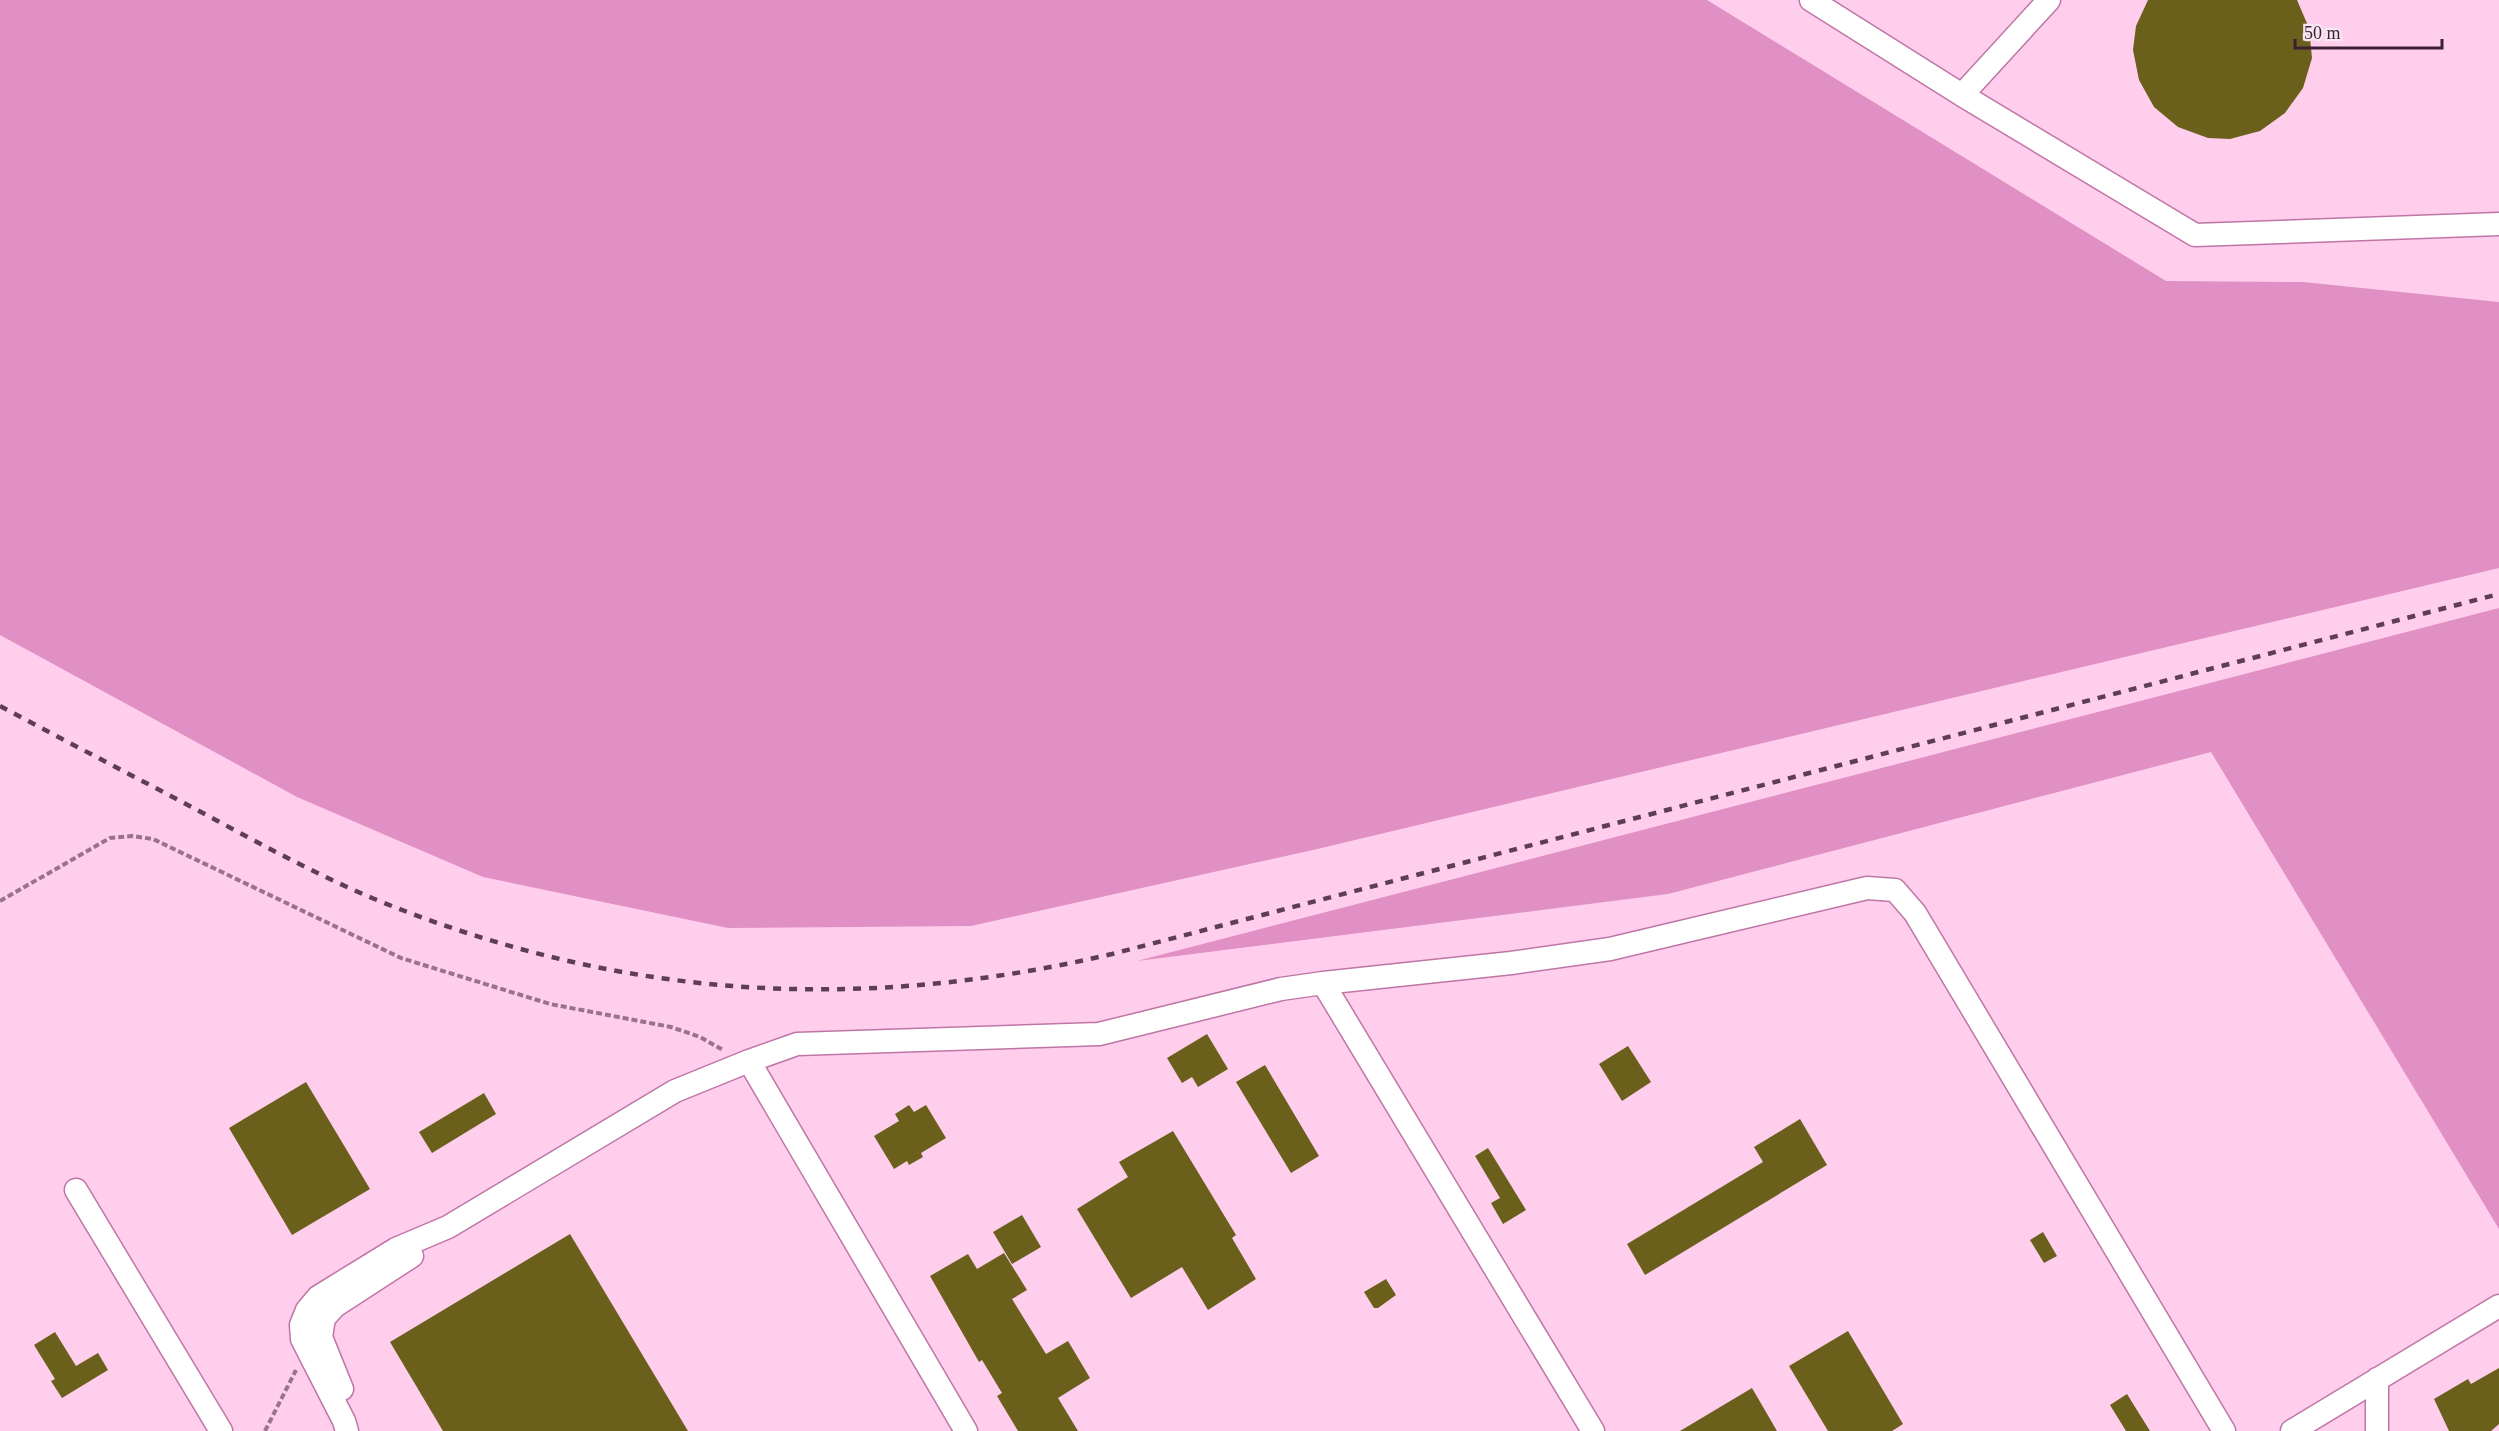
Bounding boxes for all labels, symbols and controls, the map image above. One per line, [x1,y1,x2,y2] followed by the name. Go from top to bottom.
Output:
[2295,12,2442,50] scale bar
[2304,23,2341,43] text: 50 m

